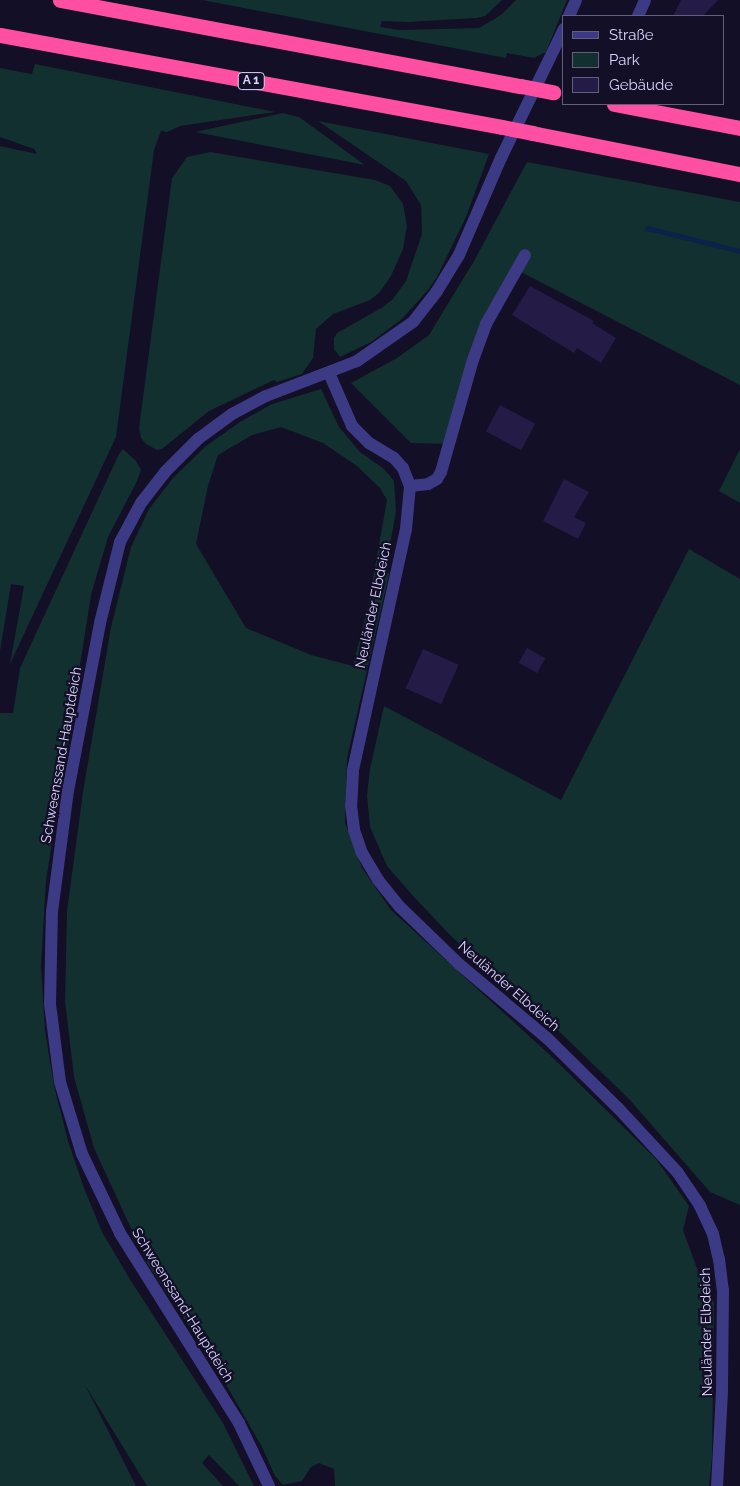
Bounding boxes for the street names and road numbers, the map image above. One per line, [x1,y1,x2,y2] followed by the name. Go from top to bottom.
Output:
[237,72,265,90] road number: A 1
[351,540,395,670] street label: Neuländer Elbdeich
[37,665,85,845] street label: Schweenssand-Hauptdeich
[455,937,563,1035] street label: Neuländer Elbdeich
[128,1225,238,1385] street label: Schweenssand-Hauptdeich
[696,1267,716,1397] street label: Neuländer Elbdeich

